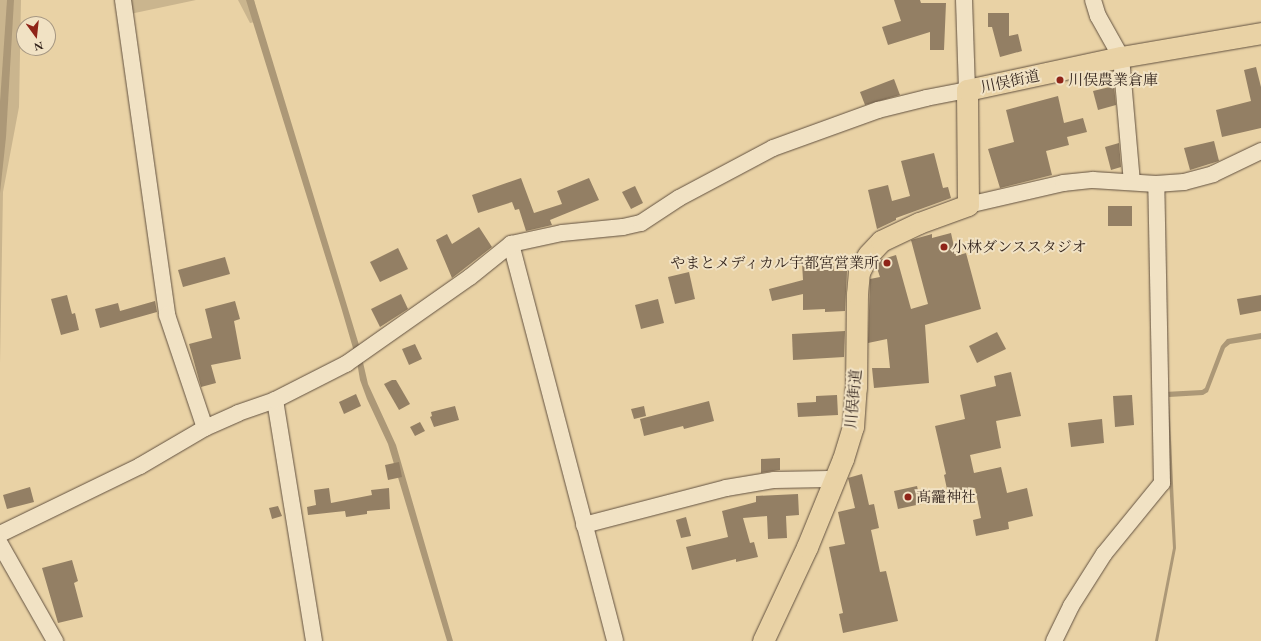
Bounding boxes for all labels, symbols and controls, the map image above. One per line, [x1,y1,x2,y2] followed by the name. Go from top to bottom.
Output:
[16,16,56,56] north arrow
[33,39,45,55] text: N
[979,66,1041,96] street label: 川俣街道
[1068,71,1158,89] place label: 川俣農業倉庫
[1055,75,1065,85] marker: 川俣農業倉庫
[952,238,1087,256] place label: 小林ダンススタジオ
[939,242,949,252] marker: 小林ダンススタジオ
[669,254,879,272] place label: やまとメディカル宇都宮営業所
[882,258,892,268] marker: やまとメディカル宇都宮営業所
[841,368,865,430] street label: 川俣街道
[916,488,976,506] place label: 髙靇神社
[903,492,913,502] marker: 髙靇神社

